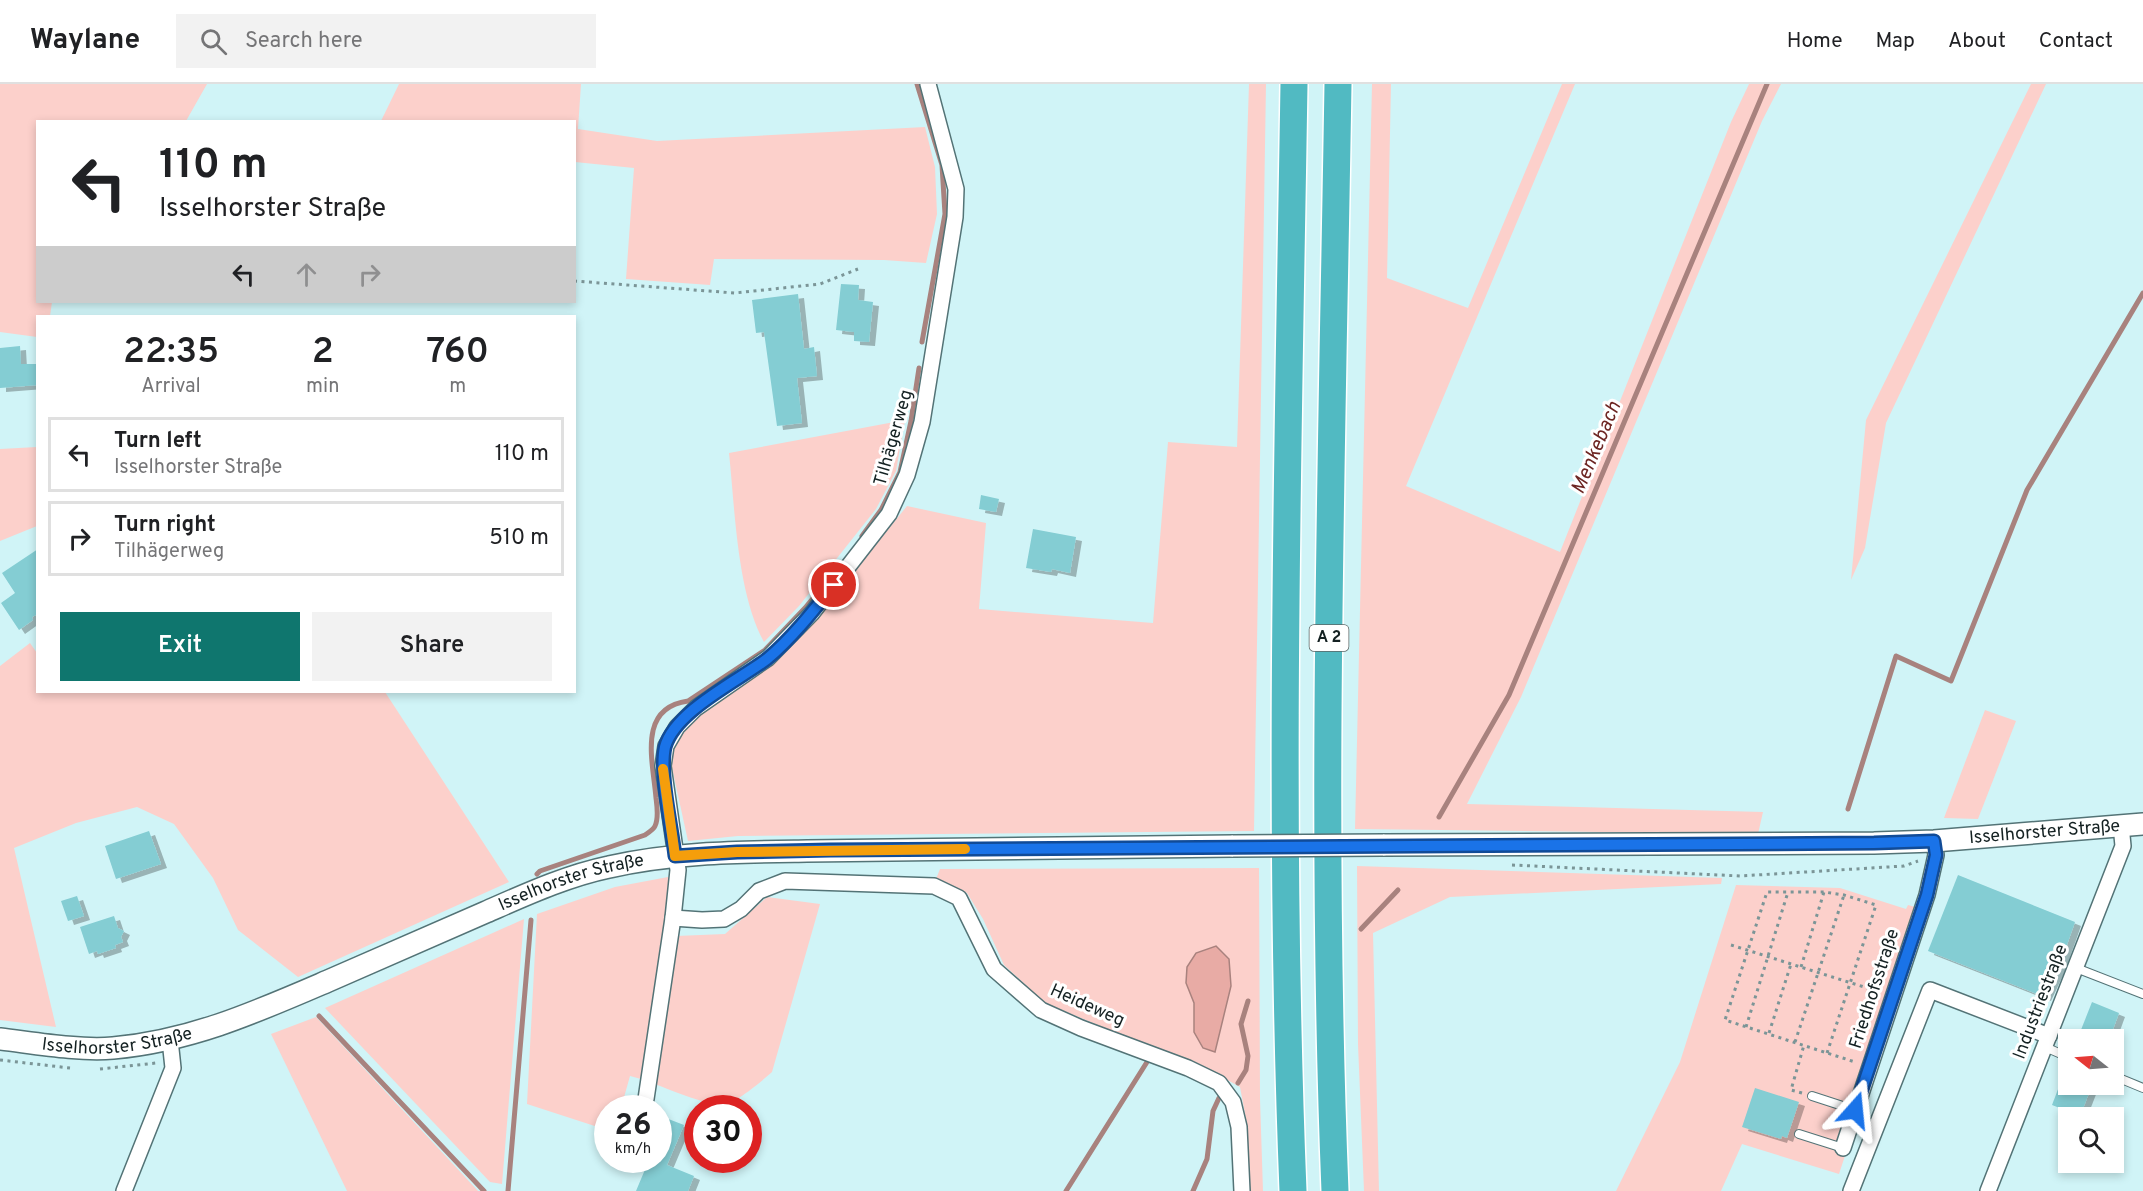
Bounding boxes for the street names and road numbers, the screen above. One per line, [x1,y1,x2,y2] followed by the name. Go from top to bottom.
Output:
[869,387,919,489] street label: Tilhägerweg
[1310,625,1348,651] road number: A 2
[1968,814,2121,850] street label: Isselhorster Straße
[495,849,646,917] street label: Isselhorster Straße
[1845,926,1905,1052] street label: Friedhofsstraße
[2009,941,2073,1063] street label: Industriestraße
[1046,979,1128,1033] street label: Heideweg
[40,1022,195,1060] street label: Isselhorster Straße

